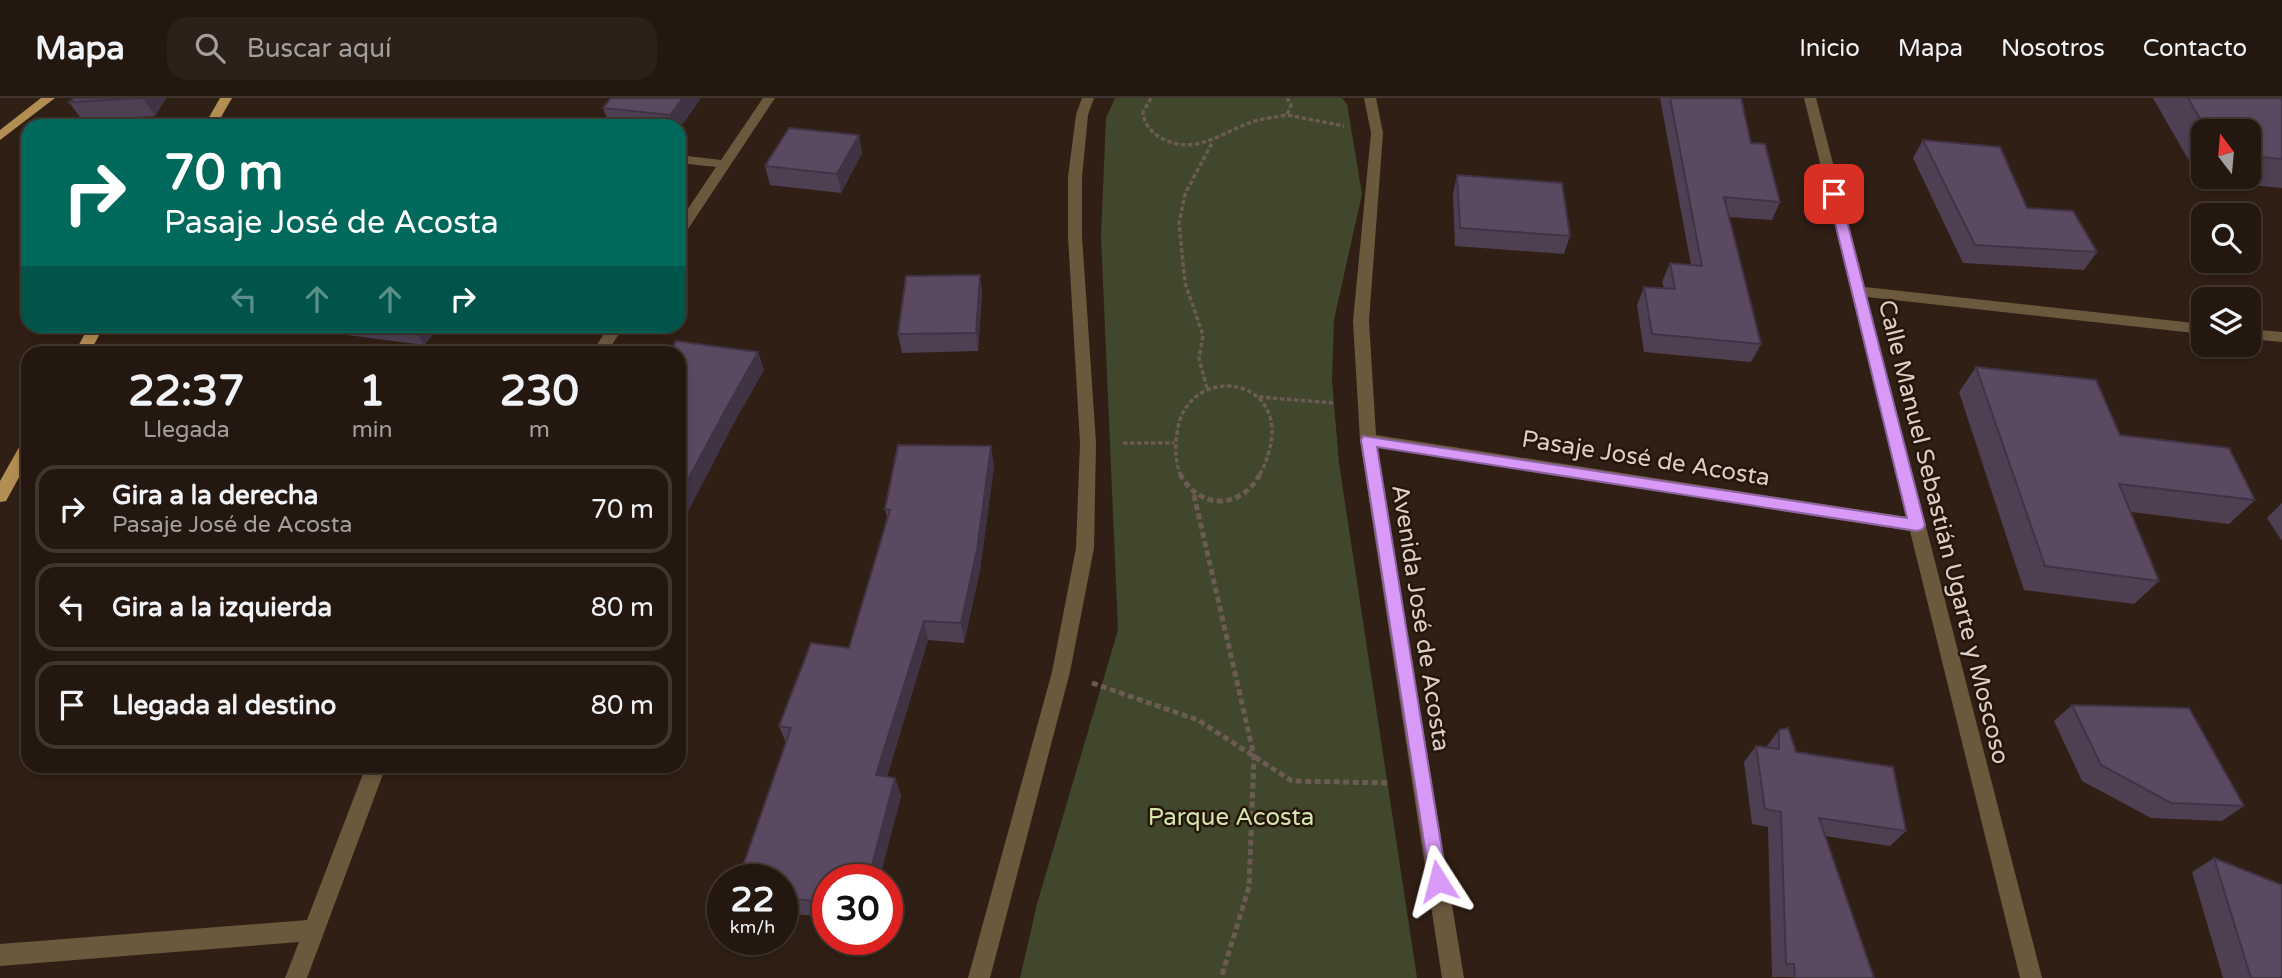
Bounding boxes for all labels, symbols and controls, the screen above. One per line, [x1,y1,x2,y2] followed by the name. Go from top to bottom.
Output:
[167,17,657,80] search box
[35,29,125,68] text: Mapa
[191,29,229,67] icon: search
[247,33,391,64] text: Buscar aquí
[1799,34,1860,63] text: Inicio
[1898,34,1963,63] text: Mapa
[2001,34,2105,63] text: Nosotros
[2143,34,2247,63] text: Contacto
[2191,119,2261,189] north arrow
[2191,119,2261,357] map controls
[164,144,283,203] text: 70 m
[49,147,140,238] icon: right
[1804,164,1864,224] pin
[1815,175,1853,213] icon: arrive
[2191,203,2261,273] button: search
[164,204,499,242] text: Pasaje José de Acosta
[225,280,263,318] icon: left
[298,280,336,318] icon: ahead
[371,280,409,318] icon: ahead
[444,280,482,318] icon: right
[2191,287,2261,357] button: layers
[1872,297,2015,767] street label: Calle Manuel Sebastián Ugarte y Moscoso
[128,366,245,417] text: 22:37
[359,366,385,417] text: 1
[500,366,579,417] text: 230
[143,416,230,444] text: Llegada
[352,416,393,444] text: min
[529,416,550,444] text: m
[1520,425,1772,492] street label: Pasaje José de Acosta
[112,480,318,511] text: Gira a la derecha
[1385,483,1456,754] street label: Avenida José de Acosta
[53,490,91,528] icon: right
[591,494,654,525] text: 70 m
[112,511,353,539] text: Pasaje José de Acosta
[53,588,91,626] icon: left
[112,592,332,623] text: Gira a la izquierda
[591,592,654,623] text: 80 m
[53,686,91,724] icon: arrive
[112,690,336,721] text: Llegada al destino
[591,690,654,721] text: 80 m
[1148,803,1314,832] park label: Parque Acosta
[1401,844,1475,918] position arrow
[812,864,903,955] speed limit sign: 30
[731,879,774,921] text: 22
[730,916,775,938] text: km/h

